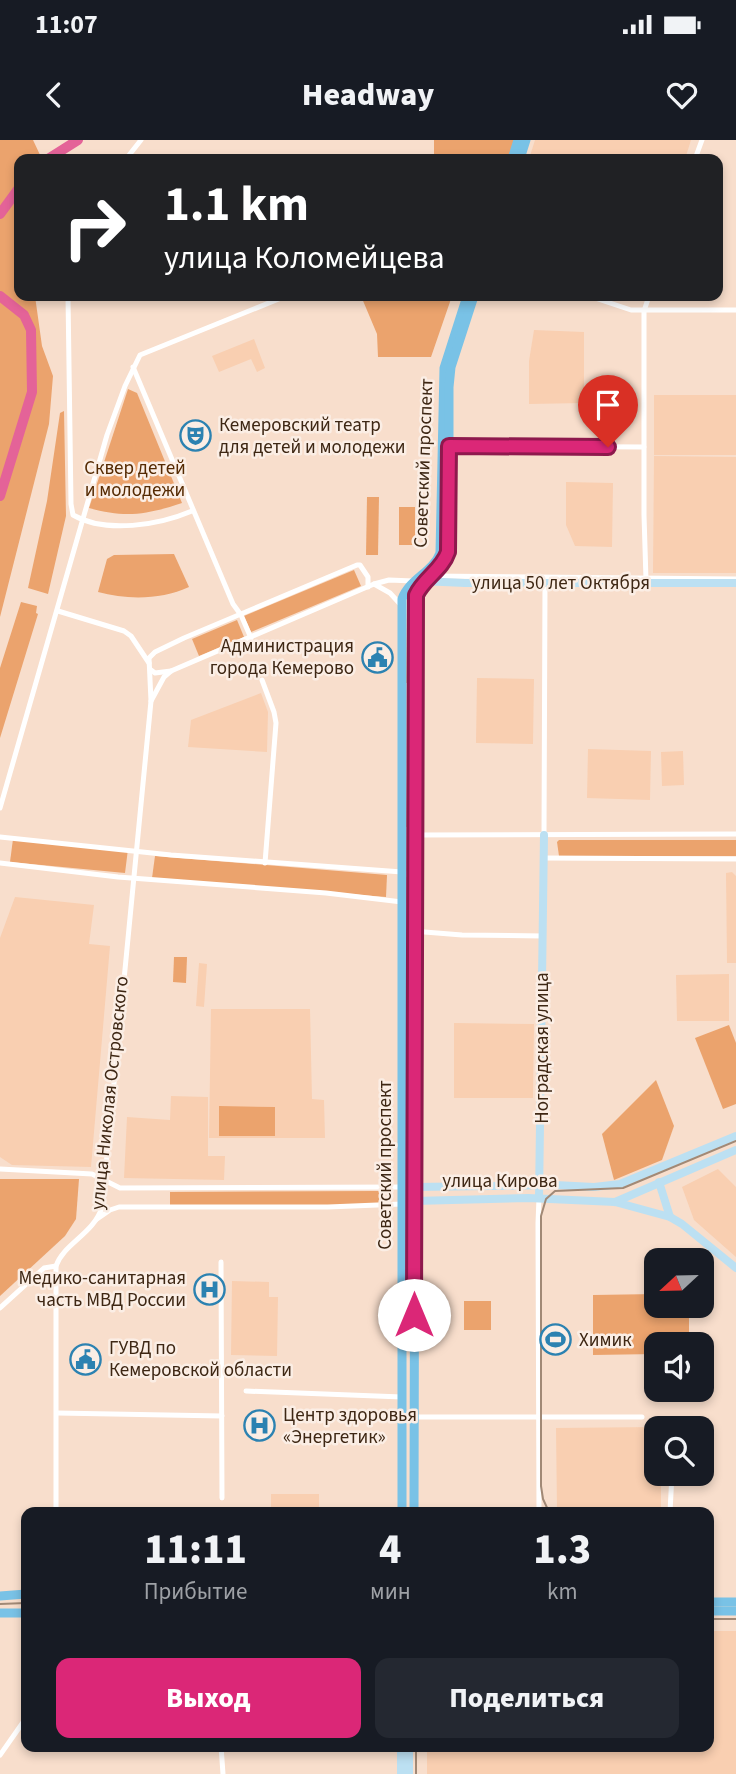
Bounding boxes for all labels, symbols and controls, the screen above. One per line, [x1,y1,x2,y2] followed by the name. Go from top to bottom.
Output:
[35,6,98,43] text: 11:07
[302,72,434,118] text: Headway
[35,76,73,114] icon: back
[663,76,701,114] icon: heart
[164,170,309,240] text: 1.1 km
[49,182,140,273] icon: right
[164,235,445,281] text: улица Коломейцева
[578,375,638,447] pin
[408,378,440,548] street label: Советский проспект
[589,386,627,424] icon: arrive
[219,412,405,461] place label: Кемеровский театр для детей и молодежи
[179,419,213,453] theatre icon: Кемеровский театр для детей и молодежи
[84,455,186,504] park label: Сквер детей и молодежи
[472,570,650,597] street label: улица 50 лет Октября
[210,633,354,682] place label: Администрация города Кемерово
[360,640,394,674] public building icon: Администрация города Кемерово
[529,972,556,1124] street label: Ноградская улица
[84,975,136,1211] street label: улица Николая Островского
[372,1080,399,1250] street label: Советский проспект
[442,1168,558,1195] street label: улица Кирова
[644,1248,714,1318] north arrow
[644,1248,714,1486] map controls
[19,1265,186,1314] place label: Медико-санитарная часть МВД России
[192,1272,226,1306] hospital icon: Медико-санитарная часть МВД России
[377,1278,451,1352] position arrow
[539,1323,573,1357] sports icon: Химик
[579,1327,632,1354] place label: Химик
[644,1332,714,1402] button: sound
[109,1335,292,1384] place label: ГУВД по Кемеровской области
[69,1342,103,1376] public building icon: ГУВД по Кемеровской области
[283,1402,417,1451] place label: Центр здоровья «Энергетик»
[243,1409,277,1443] hospital icon: Центр здоровья «Энергетик»
[644,1416,714,1486] button: search
[144,1520,247,1580] text: 11:11
[379,1520,402,1580] text: 4
[533,1520,591,1580] text: 1.3
[144,1575,247,1608] text: Прибытие
[370,1575,411,1608] text: мин
[547,1575,578,1608] text: km
[56,1658,361,1738] button: Выход
[375,1658,679,1738] button: Поделиться

